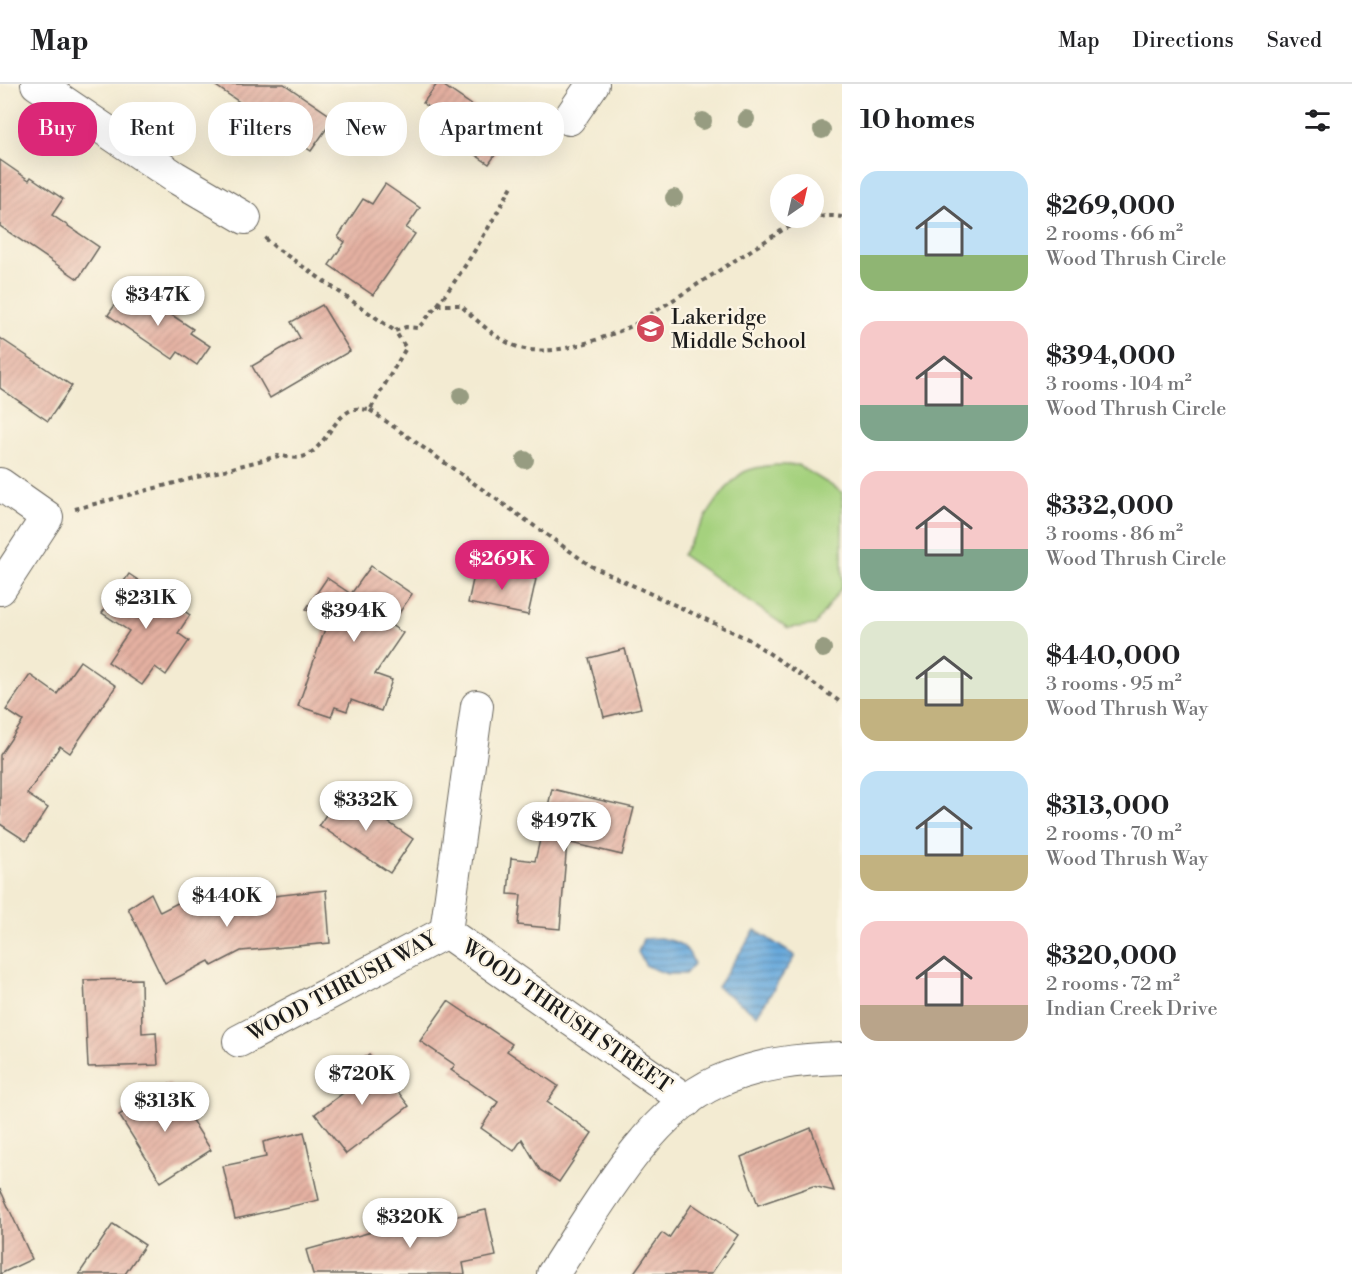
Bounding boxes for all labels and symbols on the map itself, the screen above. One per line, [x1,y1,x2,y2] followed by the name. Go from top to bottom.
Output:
[770,174,824,228] north arrow
[116,276,200,327] pin: $347K
[671,305,806,355] place label: Lakeridge Middle School
[634,313,666,345] school or university icon: Lakeridge Middle School
[460,540,544,591] pin: $269K
[104,579,188,630] pin: $231K
[312,592,396,643] pin: $394K
[324,781,408,832] pin: $332K
[522,802,606,853] pin: $497K
[185,877,269,928] pin: $440K
[243,925,443,1048] street label: WOOD THRUSH WAY
[456,934,677,1099] street label: WOOD THRUSH STREET
[320,1055,404,1106] pin: $720K
[123,1082,207,1133] pin: $313K
[368,1198,452,1249] pin: $320K

